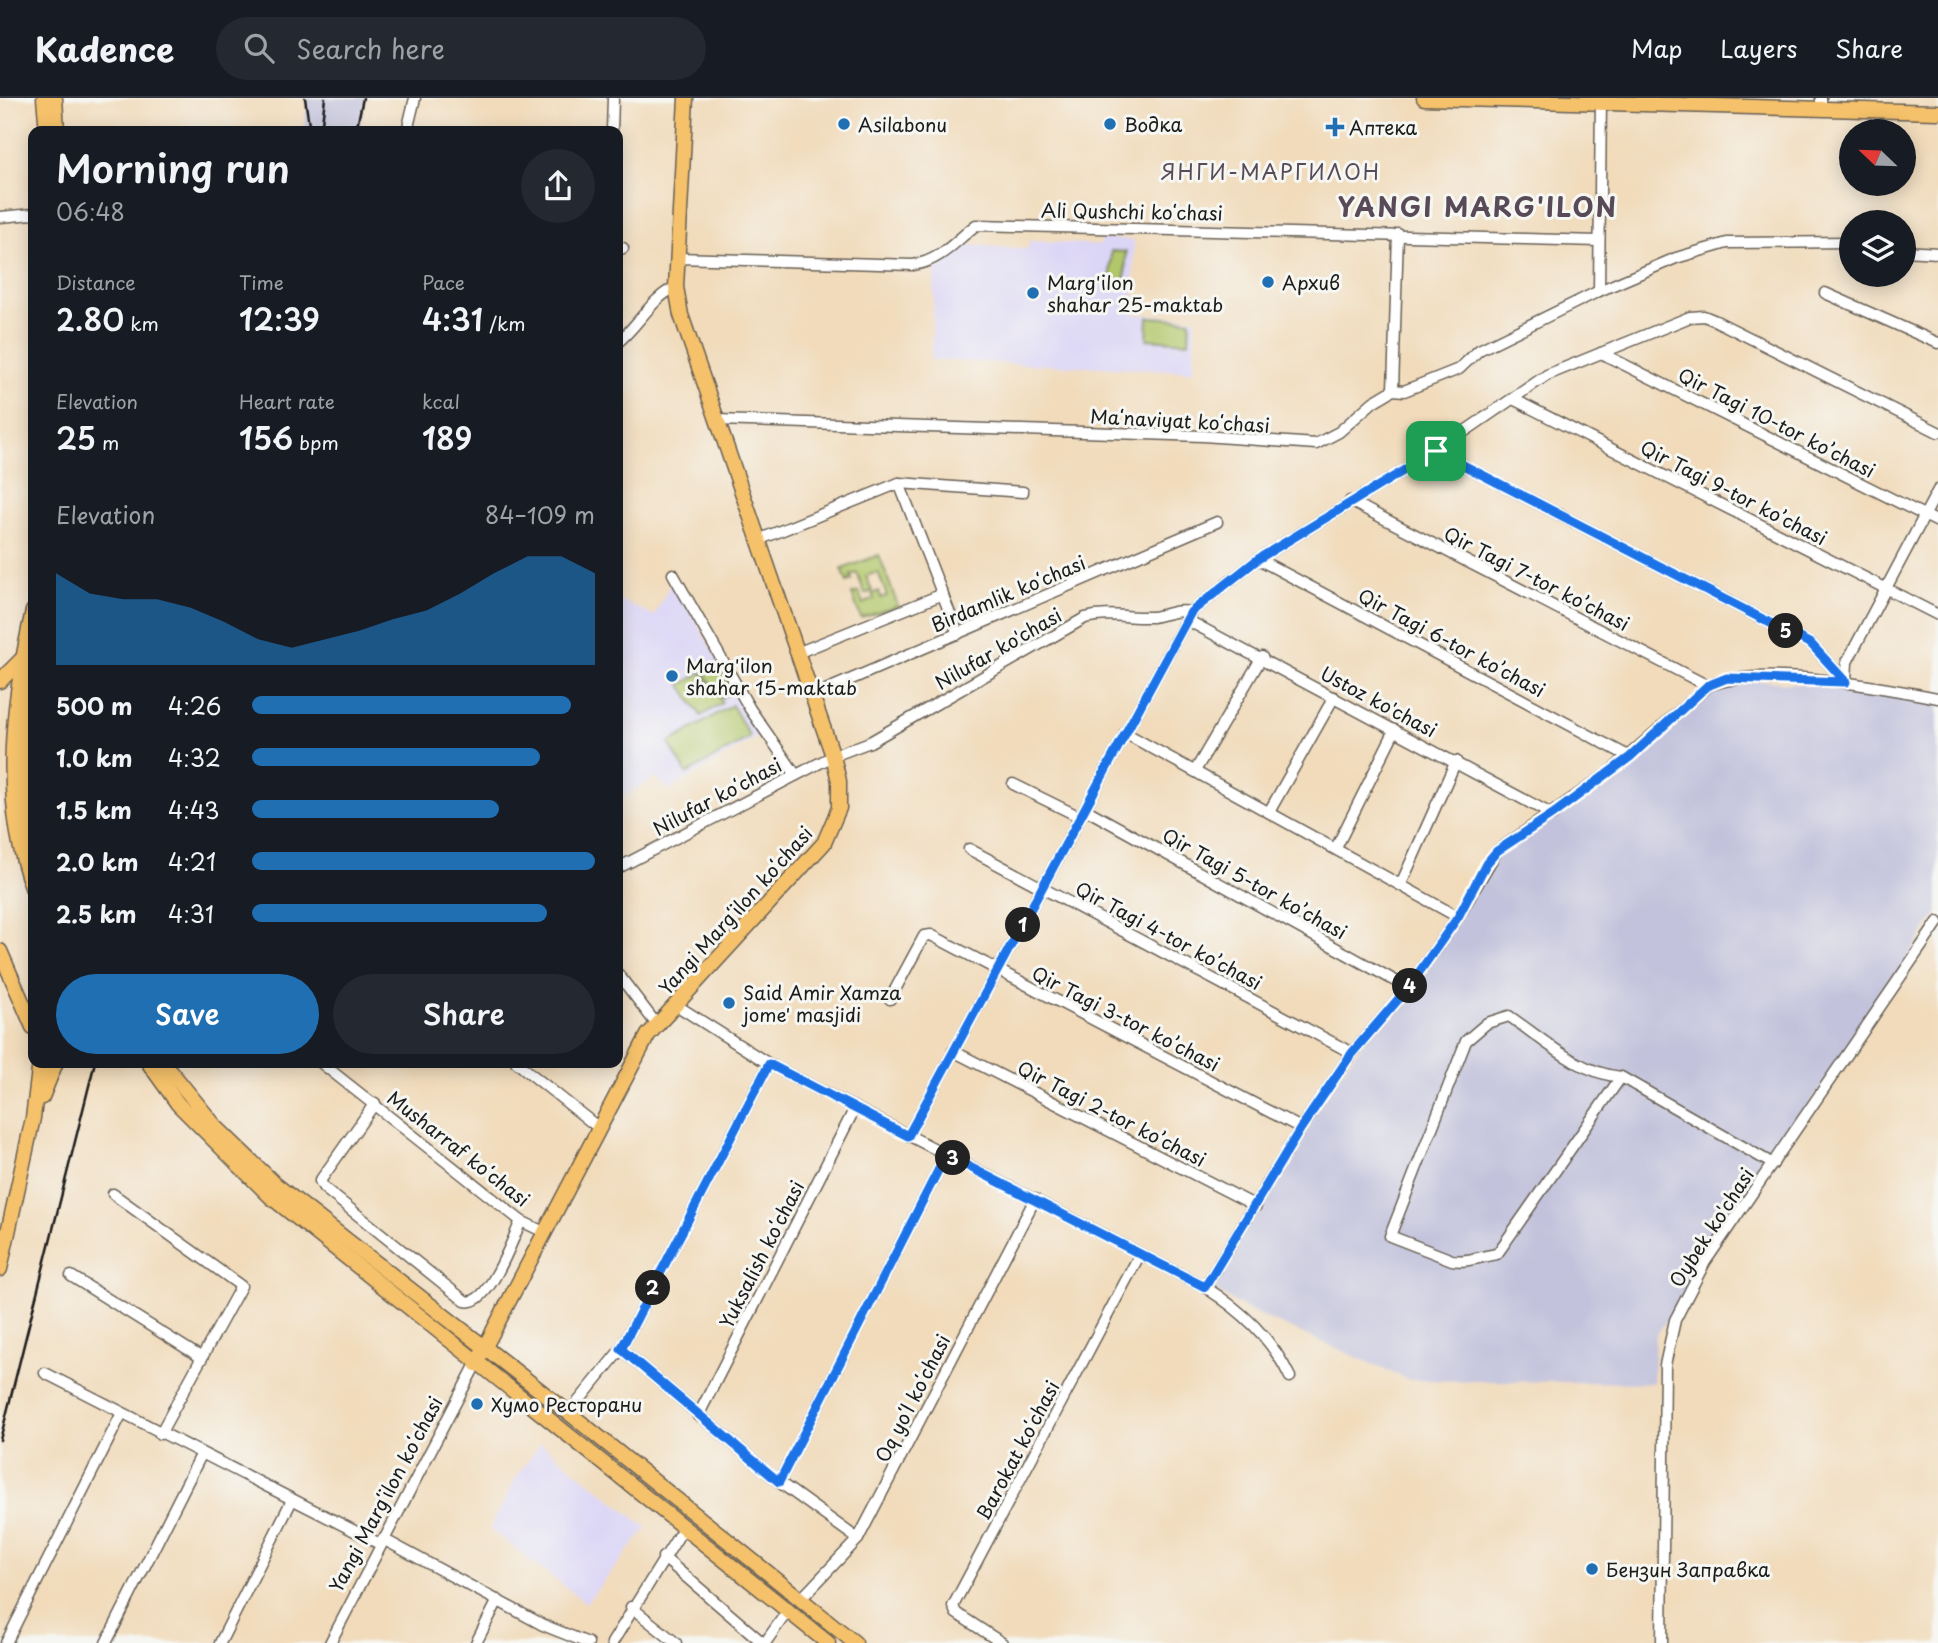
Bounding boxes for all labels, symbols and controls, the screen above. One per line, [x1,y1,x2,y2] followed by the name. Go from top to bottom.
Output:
[216,17,706,80] search box
[35,23,174,73] text: Kadence
[240,29,278,67] icon: search
[296,29,445,68] text: Search here
[1631,30,1682,66] text: Map
[1720,30,1797,66] text: Layers
[1835,30,1903,66] text: Share
[858,110,947,138] place label: Asilabonu
[1124,110,1182,138] place label: Водка
[1349,113,1417,141] place label: Аптека
[836,116,852,132] marker: Asilabonu
[1102,116,1118,132] marker: Водка
[1327,119,1343,135] marker: Аптека
[1839,119,1916,196] north arrow
[1839,119,1916,287] map controls
[56,139,290,196] text: Morning run
[521,149,595,223] button: share
[1161,155,1381,187] district label: ЯНГИ-МАРГИЛОН
[1338,187,1618,226] district label: YANGI MARG'ILON
[56,194,125,229] text: 06:48
[1041,195,1223,227] street label: Ali Qushchi koʻchasi
[1839,210,1916,287] button: layers
[56,268,136,296] text: Distance
[239,268,284,296] text: Time
[422,268,465,296] text: Pace
[1047,268,1223,318] place label: Marg'ilon shahar 25-maktab
[1282,268,1340,296] place label: Архив
[1260,274,1276,290] marker: Архив
[1025,285,1041,301] marker: Marg'ilon shahar 25-maktab
[56,296,124,341] text: 2.80
[239,296,320,341] text: 12:39
[422,296,483,341] text: 4:31
[124,309,159,337] text: km
[483,309,526,337] text: /km
[1674,360,1880,484] street label: Qir Tagi 10-tor koʼchasi
[56,387,138,415] text: Elevation
[239,387,335,415] text: Heart rate
[422,387,460,415] text: kcal
[1089,401,1271,439] street label: Maʻnaviyat koʻchasi
[56,415,96,460] text: 25
[239,415,293,460] text: 156
[422,415,472,460] text: 189
[1406,421,1466,481] pin
[96,428,119,456] text: m
[293,428,339,456] text: bpm
[1417,432,1455,470] icon: arrive
[1636,433,1832,551] street label: Qir Tagi 9-tor koʼchasi
[56,497,155,532] text: Elevation
[485,497,595,532] text: 84–109 m
[1439,519,1635,637] street label: Qir Tagi 7-tor koʼchasi
[926,548,1090,638] street label: Birdamlik koʻchasi
[1353,581,1551,703] street label: Qir Tagi 6-tor koʼchasi
[930,600,1066,696] street label: Nilufar ko'chasi
[1768,614,1803,648] pin: 5
[1779,616,1792,644] text: 5
[686,651,857,701] place label: Marg'ilon shahar 15-maktab
[1316,659,1442,743] street label: Ustoz ko'chasi
[664,668,680,684] marker: Marg'ilon shahar 15-maktab
[56,688,133,723] text: 500 m
[168,688,221,723] text: 4:26
[56,740,133,775] text: 1.0 km
[168,740,221,775] text: 4:32
[648,750,786,842] street label: Nilufar koʻchasi
[56,792,132,827] text: 1.5 km
[168,792,220,827] text: 4:43
[652,820,818,1000] street label: Yangi Margʻilon koʻchasi
[1158,821,1352,945] street label: Qir Tagi 5-tor koʼchasi
[56,844,138,879] text: 2.0 km
[168,844,216,879] text: 4:21
[1071,874,1267,996] street label: Qir Tagi 4-tor koʼchasi
[56,896,136,931] text: 2.5 km
[168,896,214,931] text: 4:31
[1006,908,1040,942] pin: 1
[1018,910,1027,938] text: 1
[1027,958,1225,1078] street label: Qir Tagi 3-tor koʼchasi
[1392,968,1428,1004] pin: 4
[1403,971,1416,999] text: 4
[56,974,319,1054] button: Save
[333,974,595,1054] button: Share
[741,978,902,1028] place label: Said Amir Xamza jome' masjidi
[721,995,737,1011] marker: Said Amir Xamza jome' masjidi
[1013,1053,1211,1173] street label: Qir Tagi 2-tor koʼchasi
[382,1083,536,1213] street label: Musharraf koʻchasi
[936,1140,970,1176] pin: 3
[946,1143,959,1171] text: 3
[1662,1162,1760,1292] street label: Oybek ko'chasi
[712,1175,810,1333] street label: Yuksalish koʻchasi
[636,1270,670,1306] pin: 2
[646,1273,659,1301] text: 2
[868,1329,956,1467] street label: Oq yoʻl koʻchasi
[968,1375,1066,1525] street label: Barokat koʻchasi
[491,1390,642,1418] place label: Хумо Ресторани
[321,1391,449,1597] street label: Yangi Margʻilon koʻchasi
[469,1396,485,1412] marker: Хумо Ресторани
[1606,1555,1770,1583] place label: Бензин Заправка
[1584,1561,1600,1577] marker: Бензин Заправка

